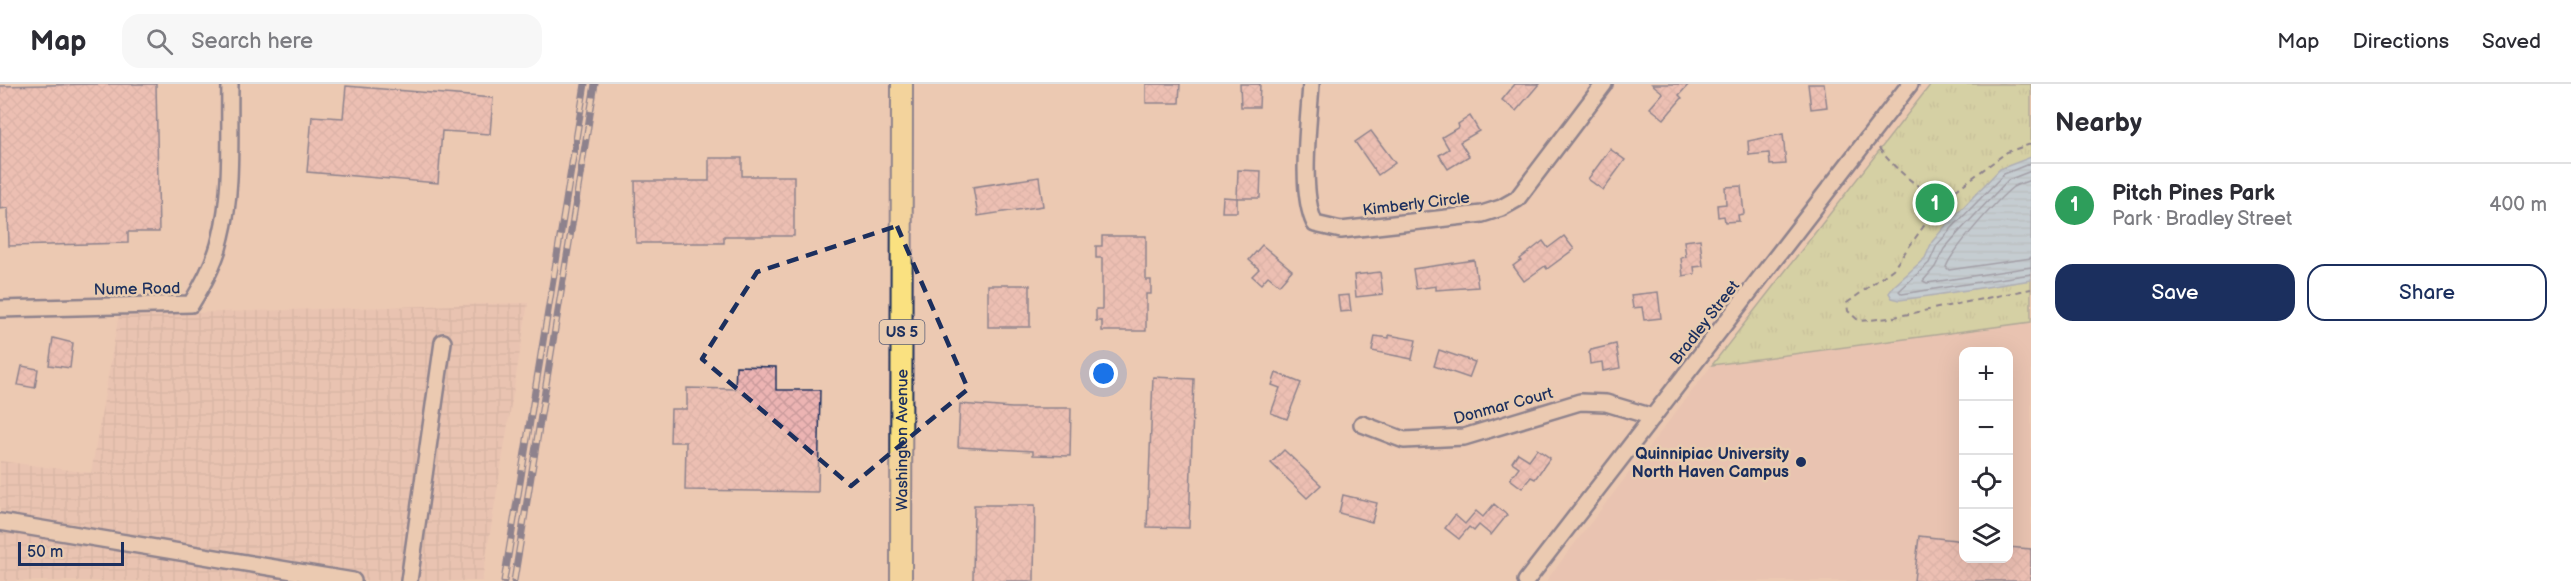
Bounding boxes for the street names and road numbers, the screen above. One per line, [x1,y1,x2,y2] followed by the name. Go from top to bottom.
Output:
[1362,188,1471,220] street label: Kimberly Circle
[1666,277,1744,369] street label: Bradley Street
[94,279,181,300] street label: Nume Road
[880,320,924,344] road number: US 5
[893,368,912,511] street label: Washington Avenue
[1452,384,1555,429] street label: Donmar Court

